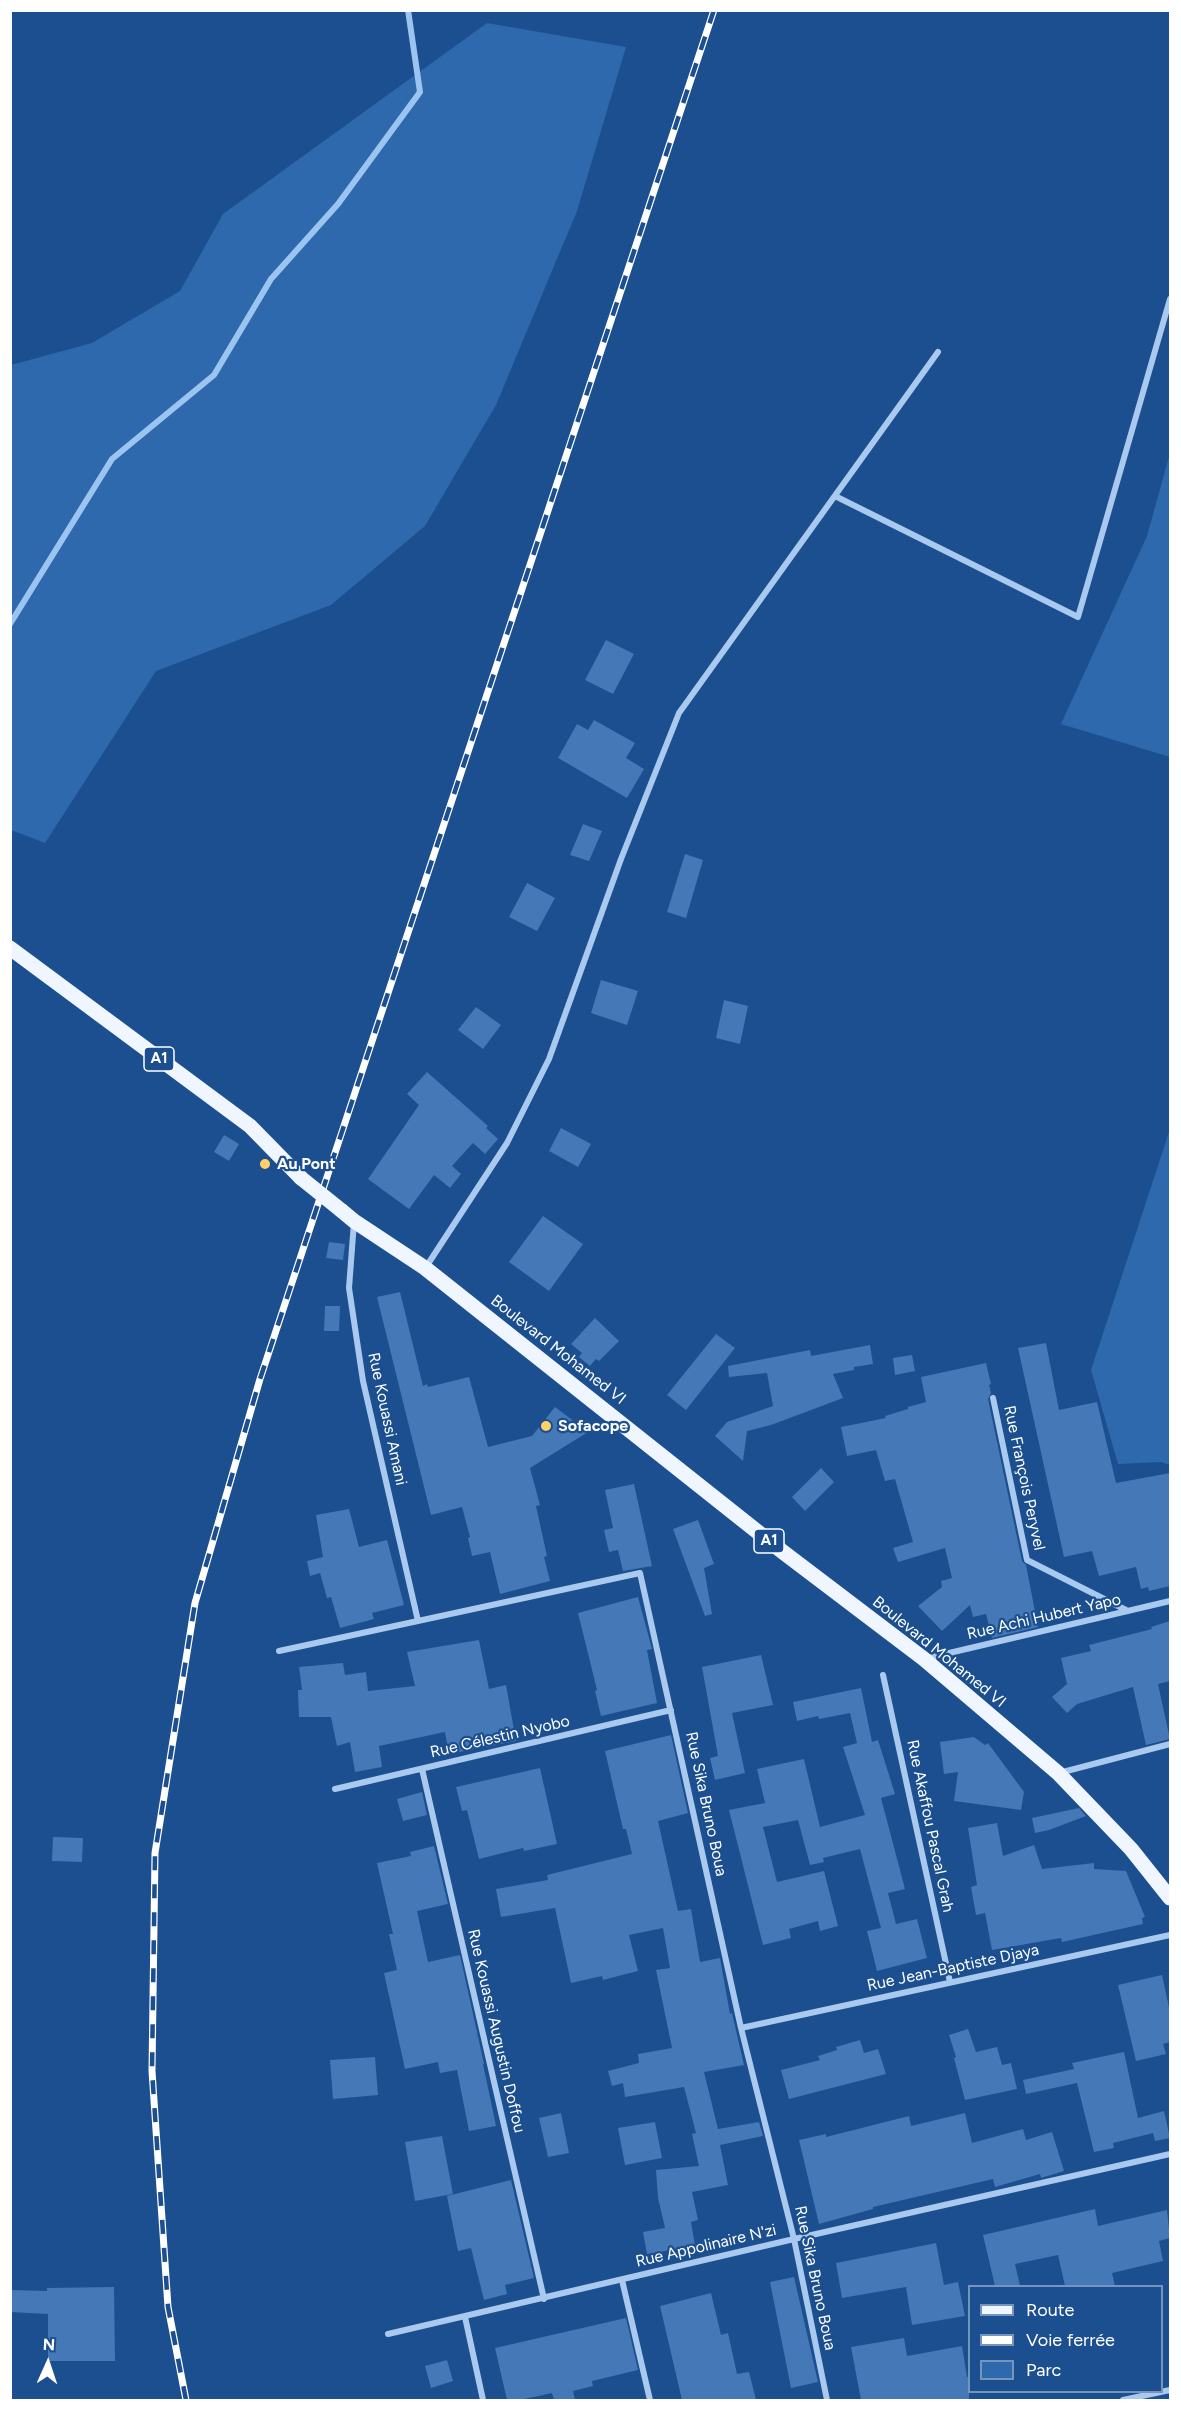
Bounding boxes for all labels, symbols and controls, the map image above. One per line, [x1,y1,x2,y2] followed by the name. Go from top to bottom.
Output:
[144,1047,174,1071] road number: A1
[277,1154,336,1174] place label: Au Pont
[258,1157,272,1171] marker: Au Pont
[487,1291,629,1409] street label: Boulevard Mohamed VI
[364,1351,410,1487] street label: Rue Kouassi Amani
[999,1404,1049,1552] street label: Rue François Peryvel
[558,1416,628,1436] place label: Sofacope
[539,1419,553,1433] marker: Sofacope
[754,1529,784,1553] road number: A1
[965,1590,1123,1644] street label: Rue Achi Hubert Yapo
[868,1592,1010,1712] street label: Boulevard Mohamed VI
[428,1712,572,1762] street label: Rue Célestin Nyobo
[681,1730,731,1878] street label: Rue Sika Bruno Boua
[902,1738,958,1914] street label: Rue Akaffou Pascal Grah
[463,1927,529,2135] street label: Rue Kouassi Augustin Doffou
[865,1940,1041,1996] street label: Rue Jean-Baptiste Djaya
[790,2204,840,2352] street label: Rue Sika Bruno Boua
[634,2220,778,2272] street label: Rue Appolinaire N'zi
[968,2285,1163,2393] legend
[1026,2299,1074,2321] text: Route
[1026,2329,1115,2351] text: Voie ferrée
[18,2333,78,2393] north arrow
[42,2335,56,2354] text: N
[1026,2359,1061,2381] text: Parc

